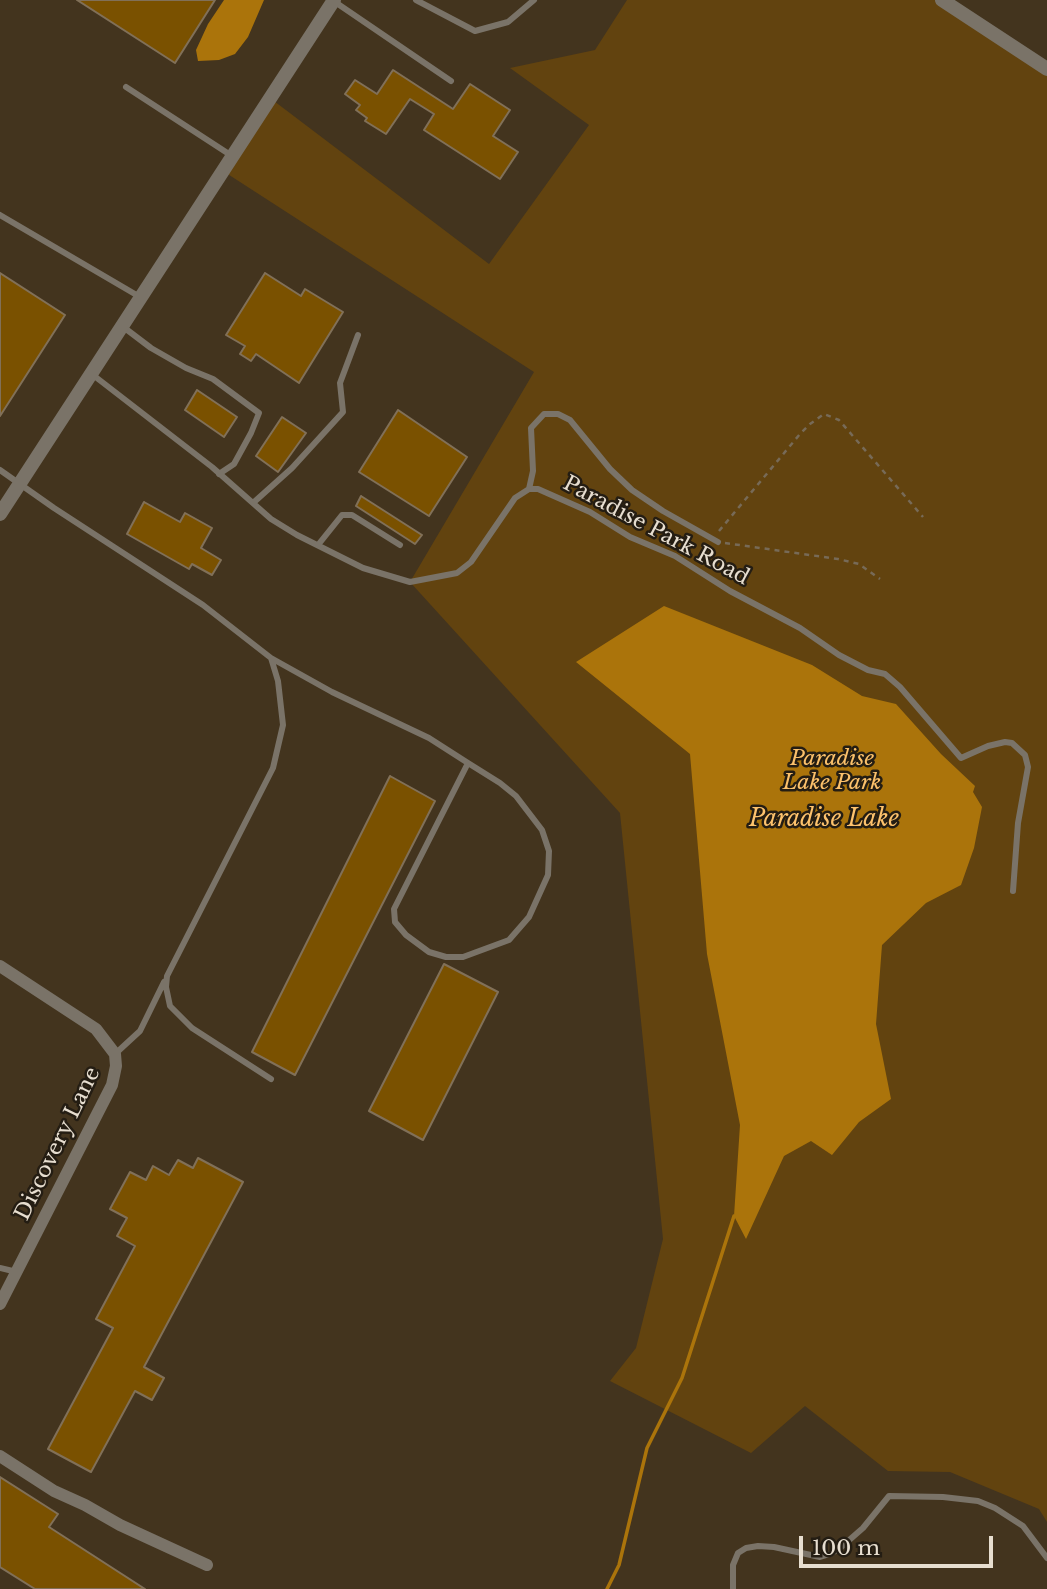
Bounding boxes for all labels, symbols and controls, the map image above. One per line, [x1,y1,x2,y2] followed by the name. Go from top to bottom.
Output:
[559,471,753,591] street label: Paradise Park Road
[783,746,881,796] park label: Paradise Lake Park
[749,806,899,834] water label: Paradise Lake
[10,1063,106,1225] street label: Discovery Lane
[802,1522,996,1566] scale bar
[812,1535,880,1561] text: 100 m

